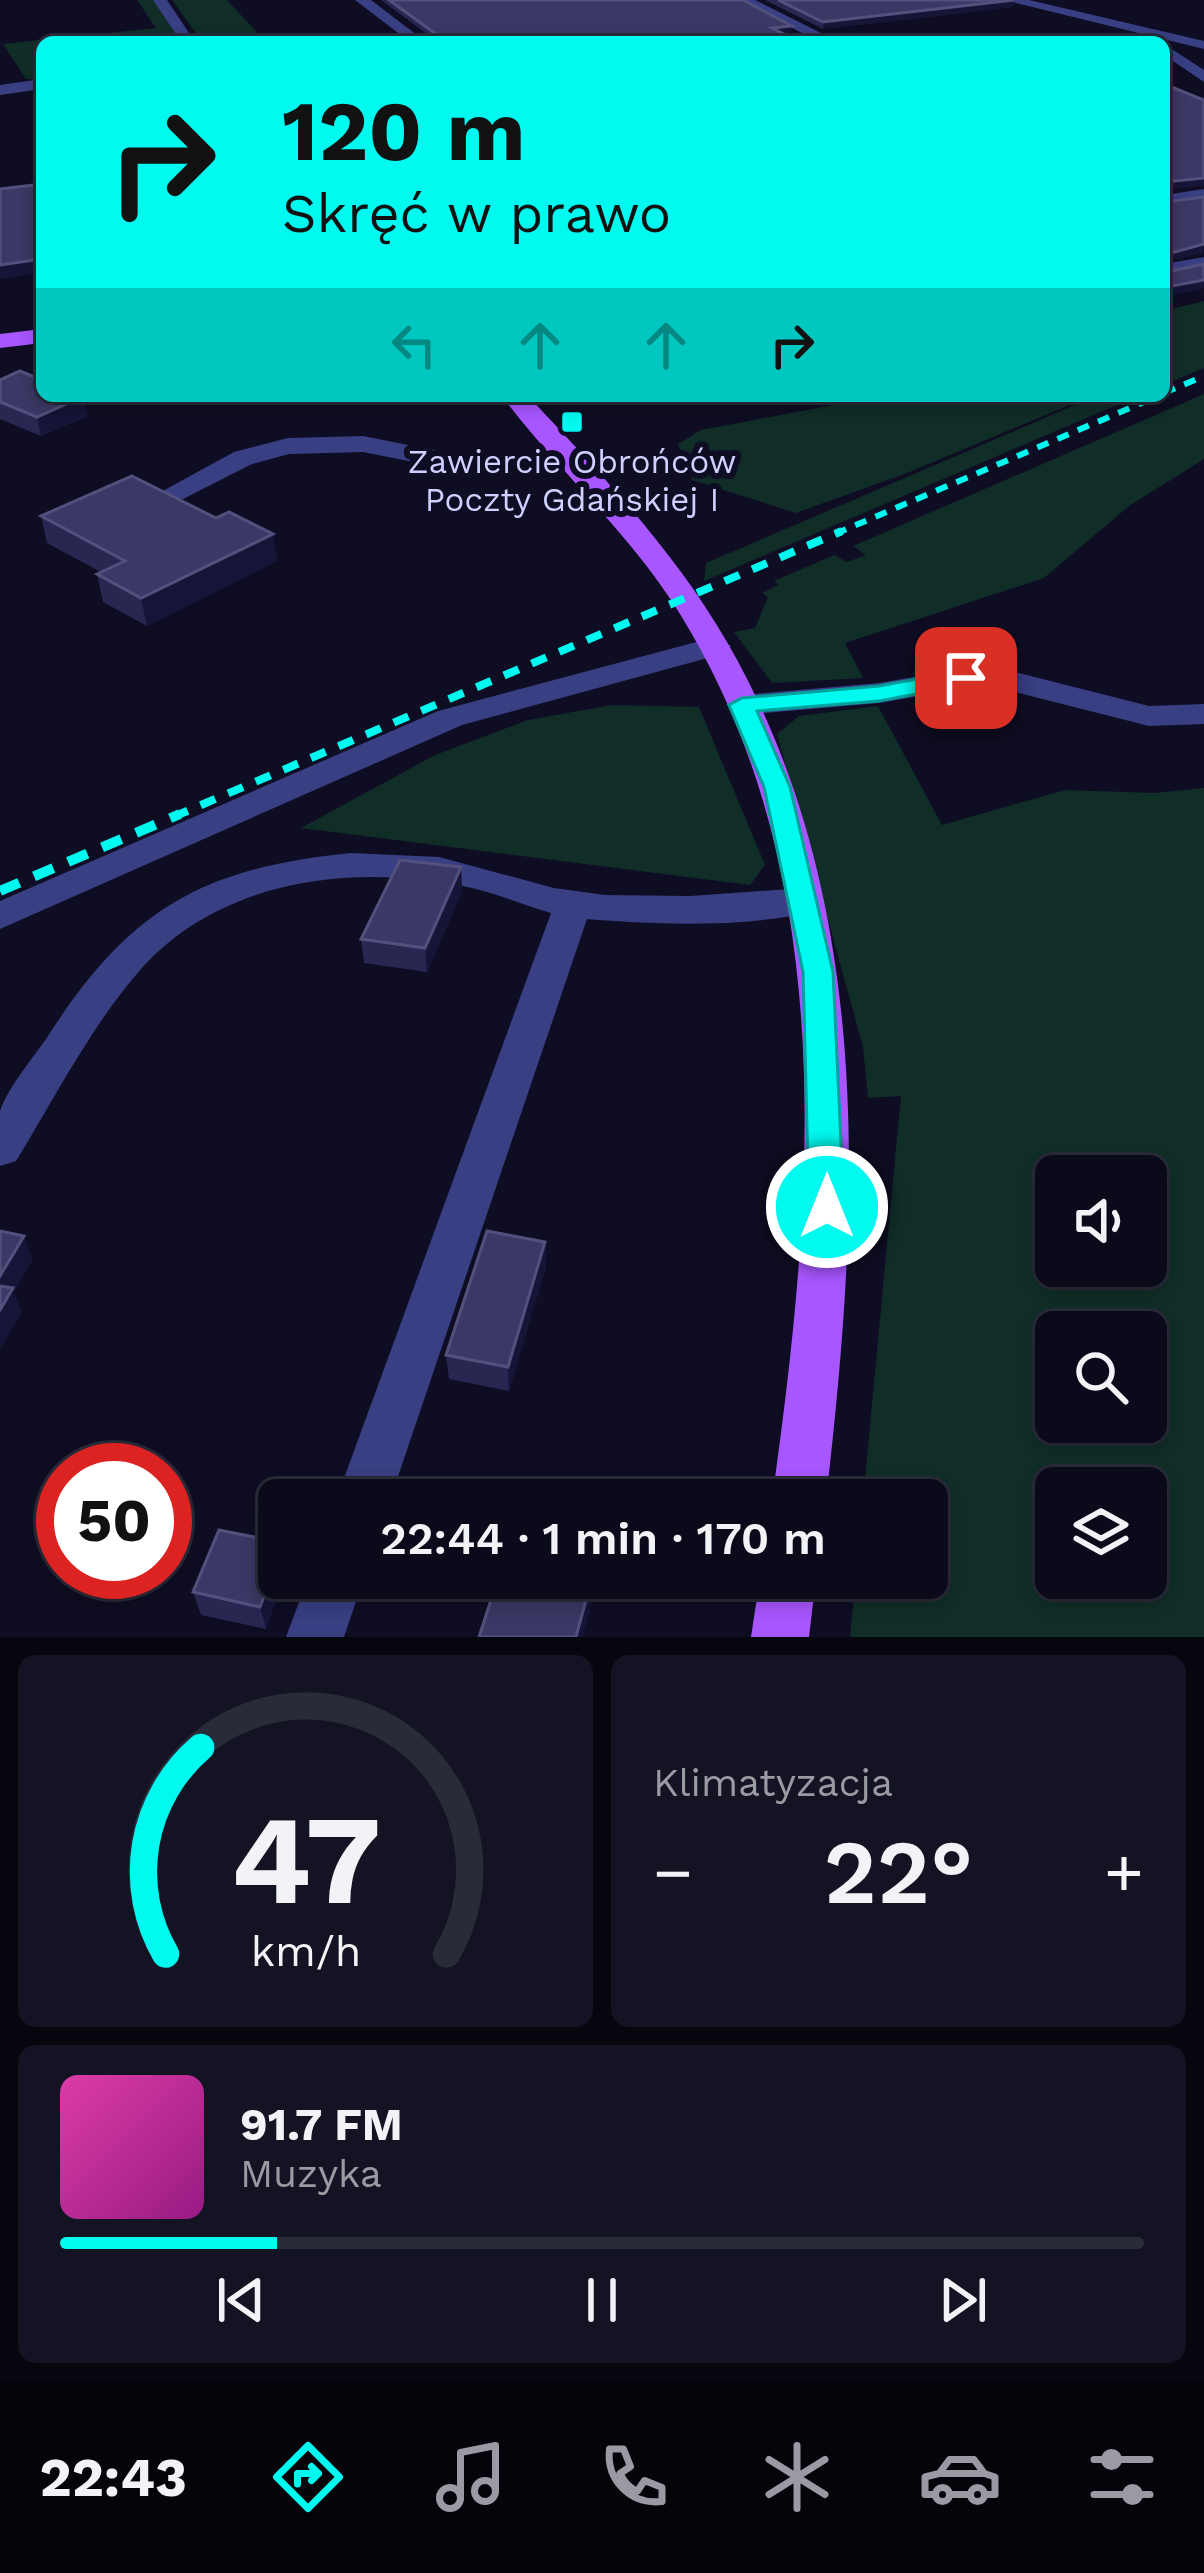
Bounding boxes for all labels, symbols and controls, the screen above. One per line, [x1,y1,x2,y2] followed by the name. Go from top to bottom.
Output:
[282,82,525,180] text: 120 m
[84,84,240,240] icon: right
[282,182,671,245] text: Skręć w prawo
[381,312,447,378] icon: left
[507,312,573,378] icon: ahead
[633,312,699,378] icon: ahead
[759,312,825,378] icon: right
[559,409,585,435] marker: Zawiercie Obrońców Poczty Gdańskiej I
[408,442,736,519] place label: Zawiercie Obrońców Poczty Gdańskiej I
[915,627,1017,729] pin
[933,645,999,711] icon: arrive
[764,1144,890,1270] position arrow
[1035,1155,1167,1599] map controls
[1035,1155,1167,1287] button: sound
[1035,1311,1167,1443] button: search
[36,1443,192,1599] speed limit sign: 50
[1035,1467,1167,1599] button: layers
[380,1512,826,1565] text: 22:44 · 1 min · 170 m
[653,1760,893,1805] text: Klimatyzacja
[230,1787,381,1933] text: 47
[824,1819,973,1925] text: 22°
[653,1834,693,1911] text: −
[1104,1834,1144,1911] text: +
[250,1926,361,1976] text: km/h
[240,2098,403,2151] text: 91.7 FM
[240,2151,382,2196] text: Muzyka
[208,2267,274,2333] icon: previous
[569,2267,635,2333] icon: pause
[930,2267,996,2333] icon: next
[266,2435,350,2519] icon: directions
[429,2435,513,2519] icon: music
[592,2435,676,2519] icon: phone
[755,2435,839,2519] icon: climate
[918,2435,1002,2519] icon: car
[1080,2435,1164,2519] icon: filters
[39,2446,187,2509] text: 22:43

